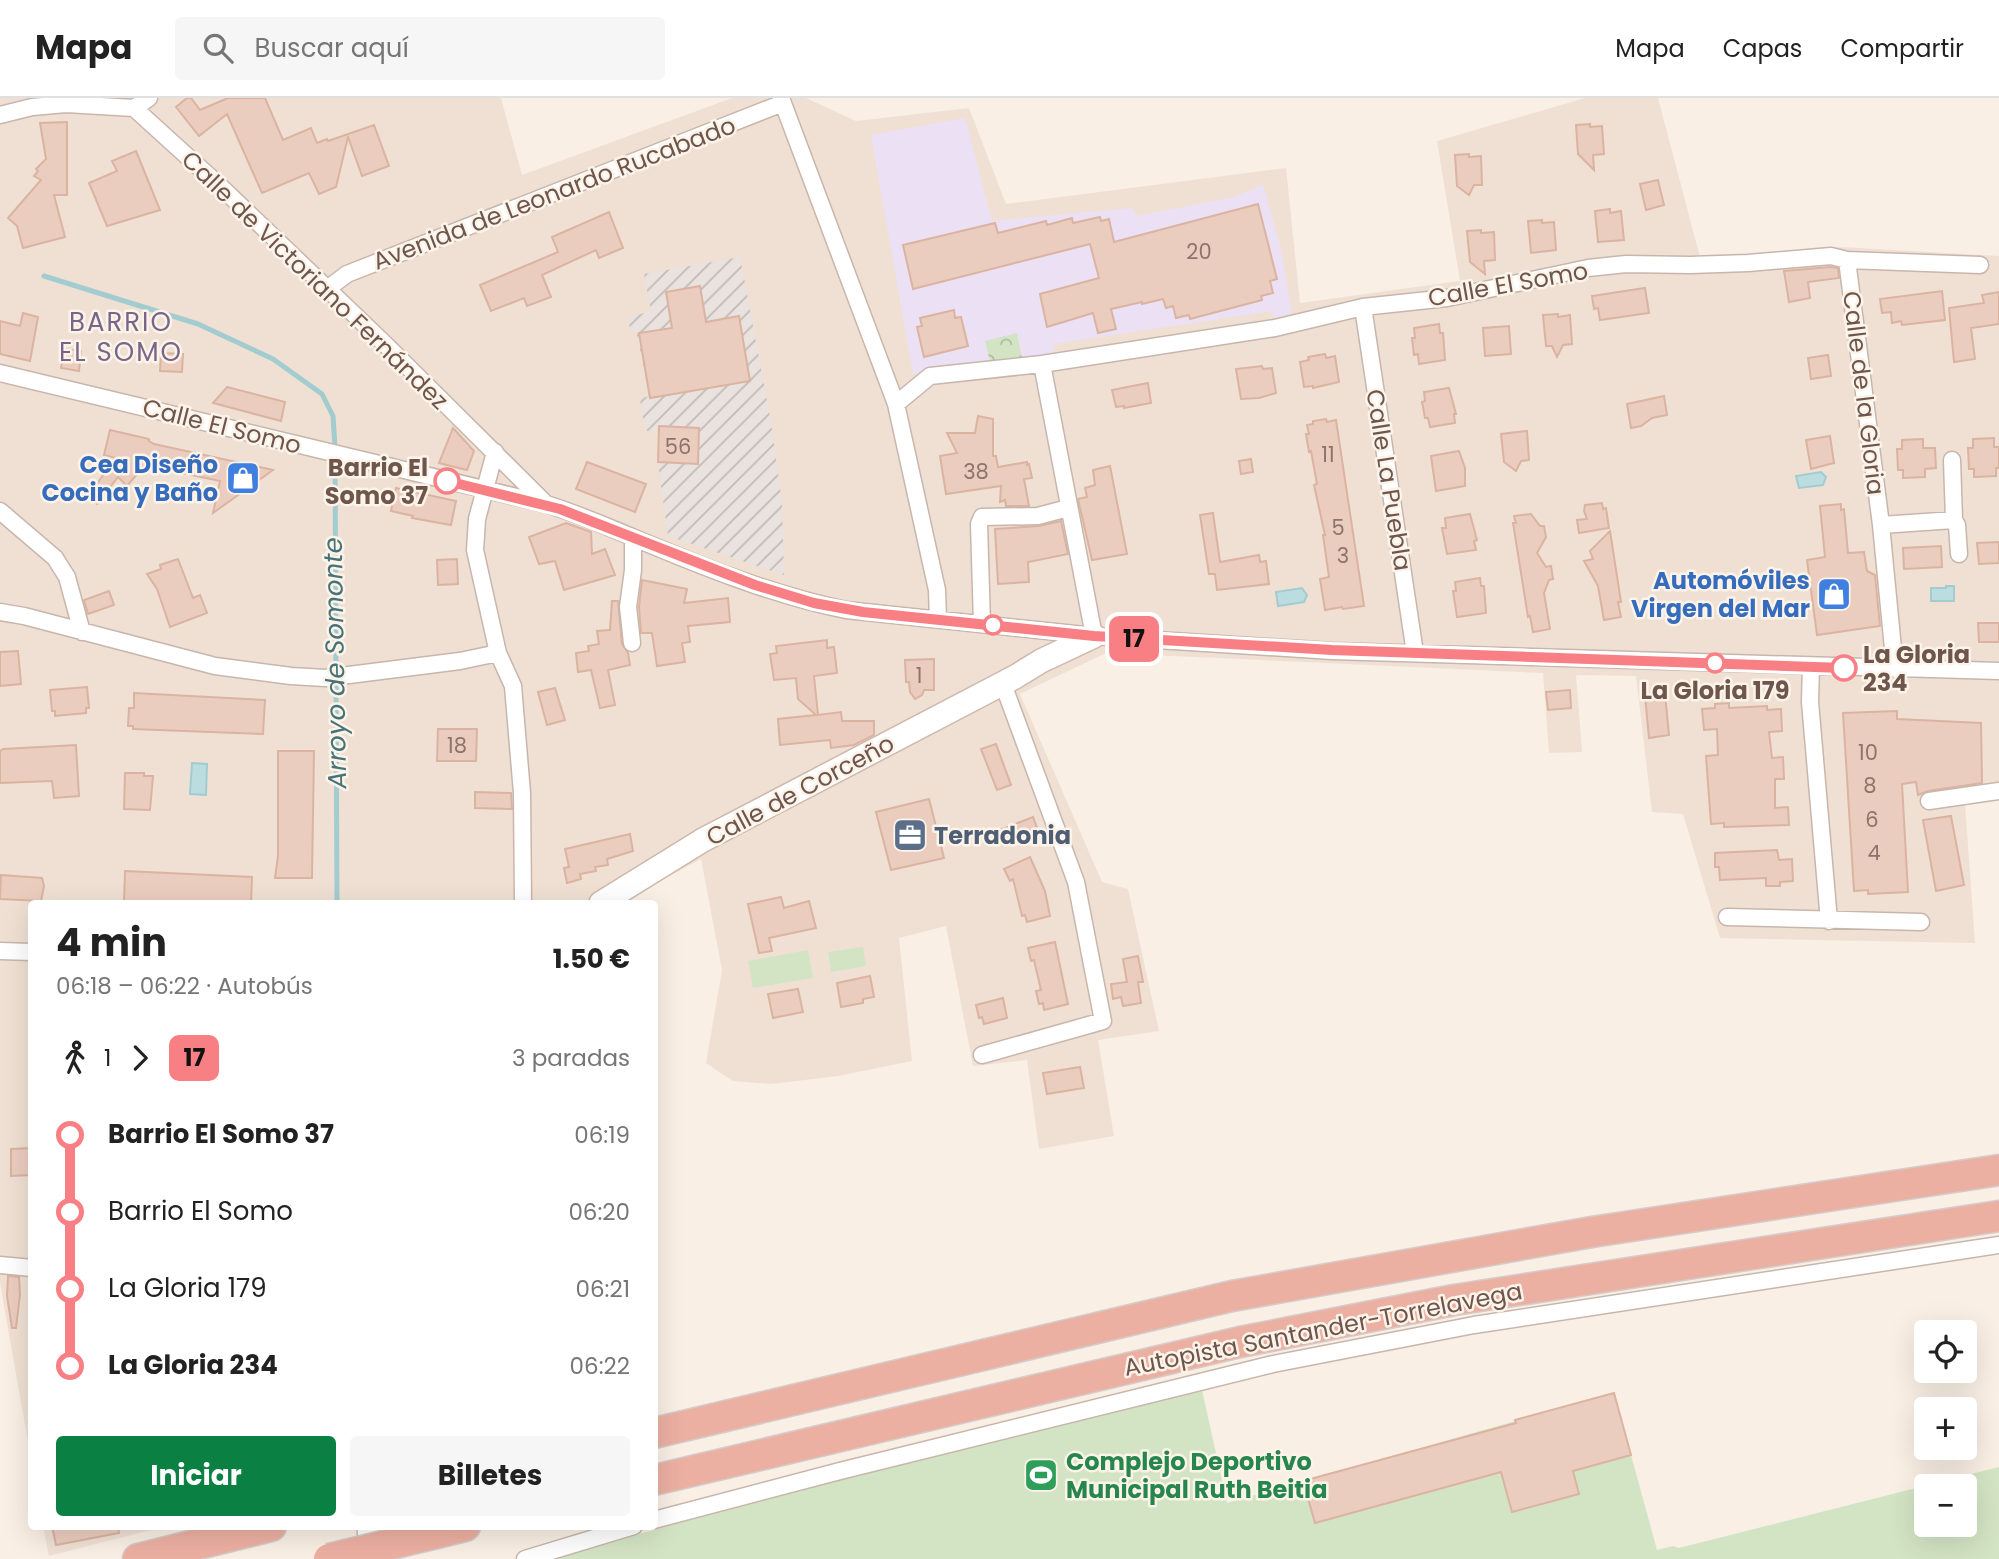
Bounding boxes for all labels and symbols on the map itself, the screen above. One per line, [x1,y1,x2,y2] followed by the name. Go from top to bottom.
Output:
[368,108,740,278] street label: Avenida de Leonardo Rucabado
[174,143,456,417] street label: Calle de Victoriano Fernández
[1186,237,1212,266] house number: 20
[1425,254,1591,314] street label: Calle El Somo
[1835,289,1893,497] street label: Calle de la Gloria
[59,304,183,370] district label: BARRIO EL SOMO
[1358,387,1420,573] street label: Calle La Puebla
[139,390,305,462] street label: Calle El Somo
[665,432,691,461] house number: 56
[1321,440,1335,469] house number: 11
[41,448,218,509] place label: Cea Diseño Cocina y Baño
[325,451,428,512] place label: Barrio El Somo 37
[963,457,989,486] house number: 38
[224,459,262,497] shop icon: Cea Diseño Cocina y Baño
[434,468,460,494] marker: Barrio El Somo 37
[1331,513,1345,542] house number: 5
[315,537,355,790] water label: Arroyo de Somonte
[1337,541,1349,570] house number: 3
[1631,564,1810,625] place label: Automóviles Virgen del Mar
[1815,575,1853,613] shop icon: Automóviles Virgen del Mar
[983,615,1003,635] unlabelled marker
[1102,616,1166,662] line badge: 17
[1863,638,1970,699] place label: La Gloria 234
[1705,653,1725,673] marker: La Gloria 179
[1831,655,1857,681] marker: La Gloria 234
[916,661,922,690] house number: 1
[1641,674,1789,707] place label: La Gloria 179
[700,727,900,853] street label: Calle de Corceño
[447,731,467,760] house number: 18
[1858,738,1878,767] house number: 10
[1863,771,1877,800] house number: 8
[1865,805,1879,834] house number: 6
[891,816,929,854] office icon: Terradonia
[934,819,1071,852] place label: Terradonia
[1867,838,1881,867] house number: 4
[1121,1274,1525,1384] street label: Autopista Santander-Torrelavega
[1066,1445,1327,1506] place label: Complejo Deportivo Municipal Ruth Beitia
[1022,1456,1060,1494] sports icon: Complejo Deportivo Municipal Ruth Beitia

